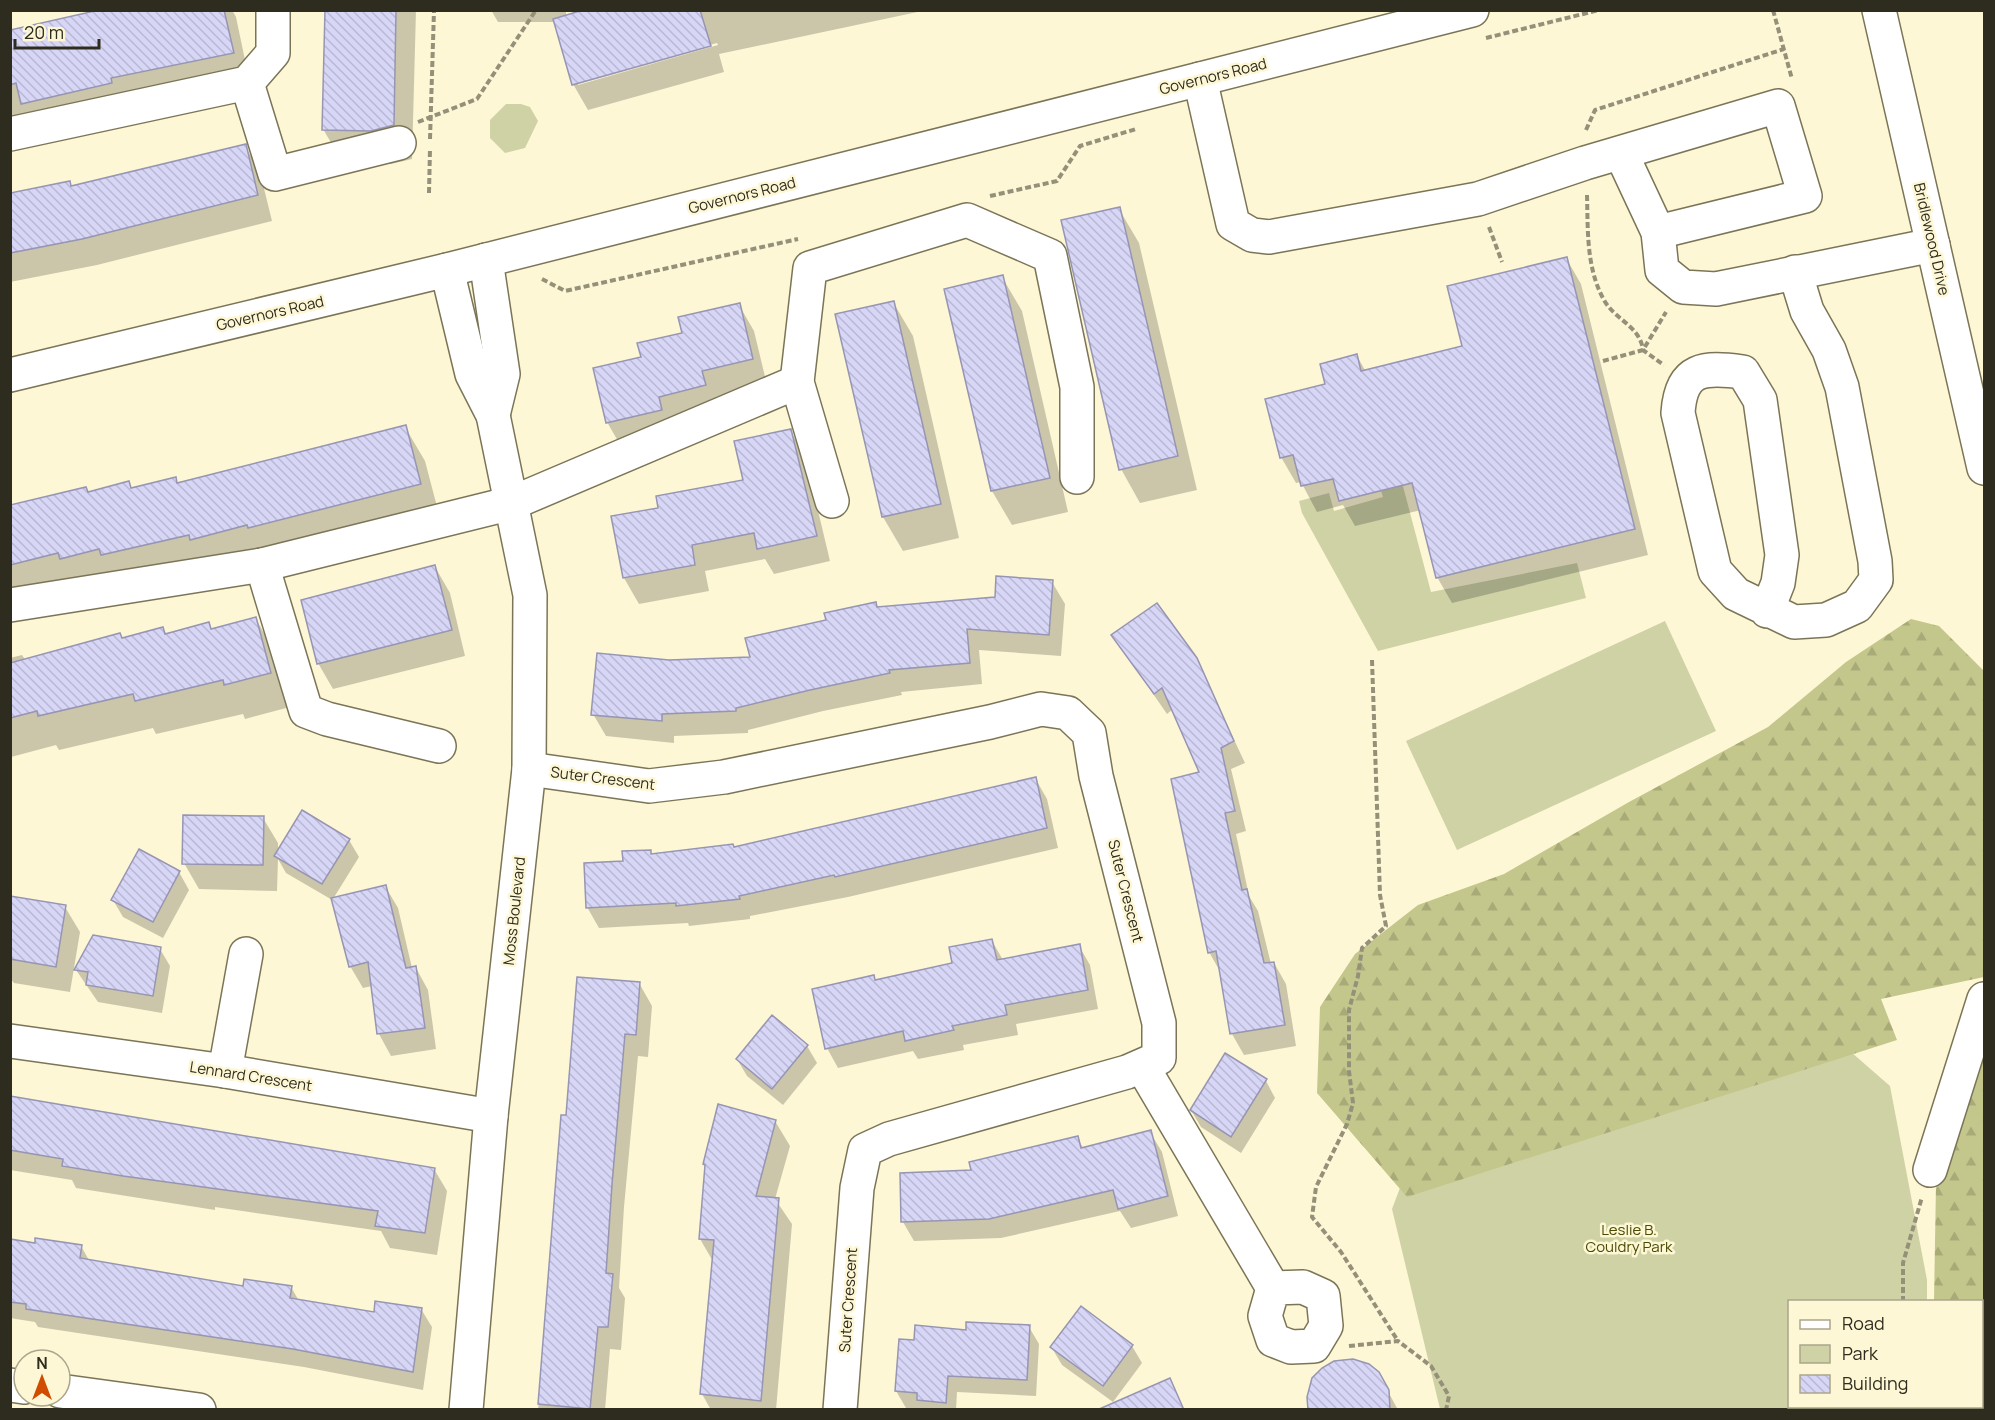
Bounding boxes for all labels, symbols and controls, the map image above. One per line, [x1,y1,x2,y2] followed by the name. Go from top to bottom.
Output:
[15,12,99,50] scale bar
[24,20,64,44] text: 20 m
[1157,53,1269,99] street label: Governors Road
[686,172,798,218] street label: Governors Road
[1909,181,1955,298] street label: Bridlewood Drive
[214,290,326,336] street label: Governors Road
[550,761,656,795] street label: Suter Crescent
[1103,837,1149,945] street label: Suter Crescent
[498,856,530,966] street label: Moss Boulevard
[188,1056,314,1096] street label: Lennard Crescent
[1585,1219,1673,1257] park label: Leslie B. Couldry Park
[834,1247,862,1353] street label: Suter Crescent
[1788,1300,1983,1408] legend
[1842,1311,1885,1335] text: Road
[1842,1341,1879,1365] text: Park
[12,1348,72,1408] north arrow
[36,1352,48,1374] text: N
[1842,1371,1908,1395] text: Building

